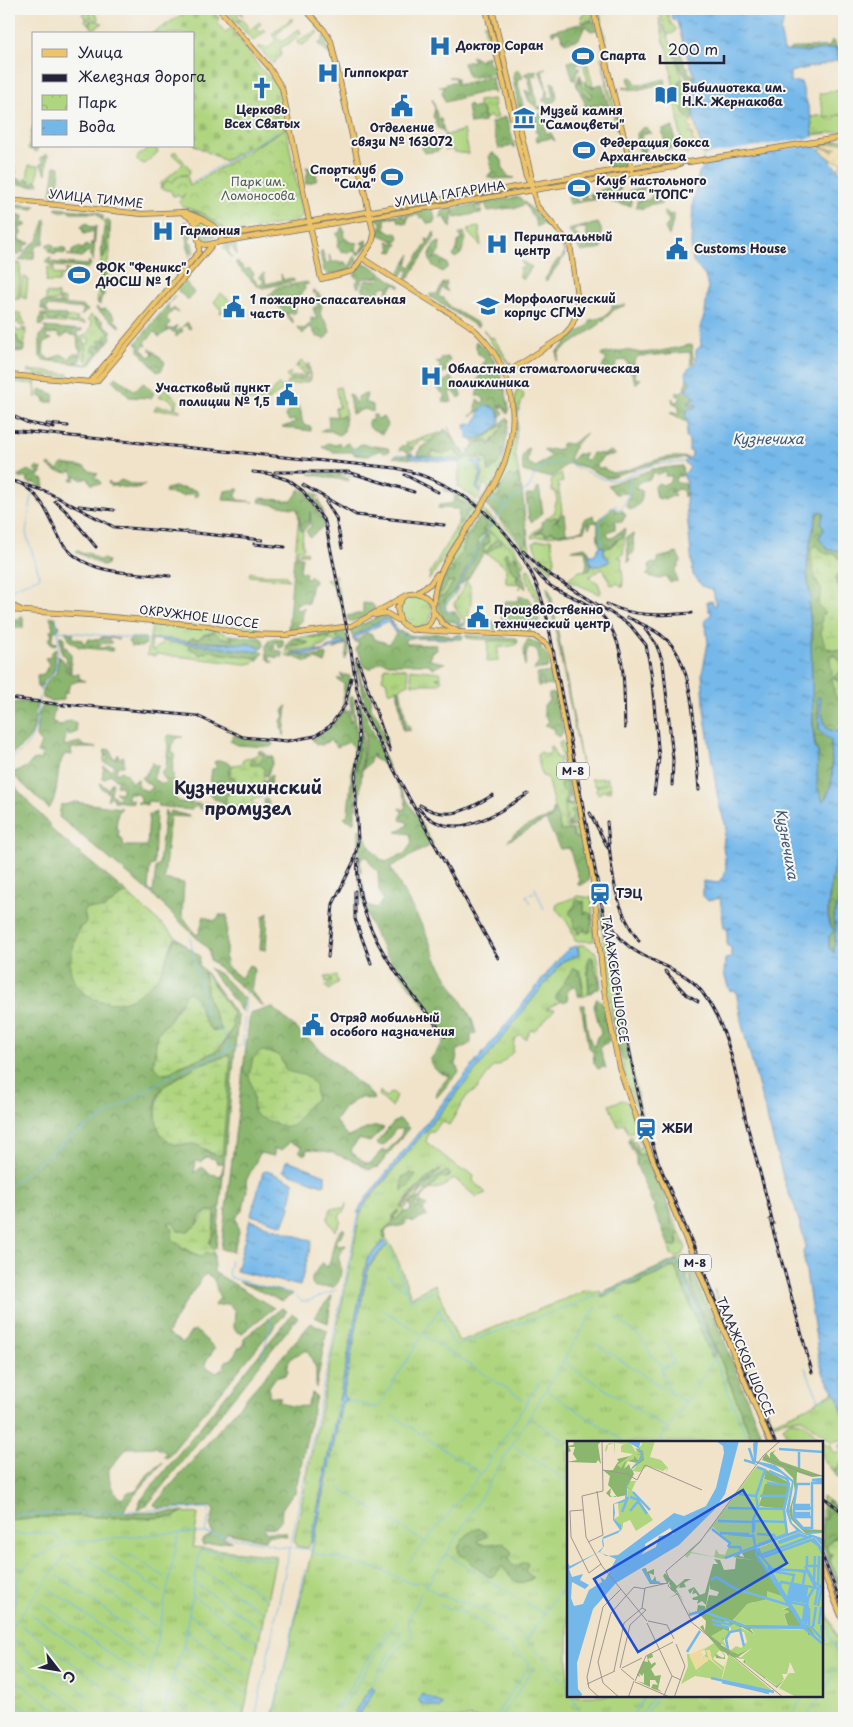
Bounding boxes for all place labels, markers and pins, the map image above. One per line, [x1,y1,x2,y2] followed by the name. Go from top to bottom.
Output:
[427,33,453,59] hospital icon: Доктор Соран
[455,36,544,54] place label: Доктор Соран
[570,43,596,69] sports icon: Спарта
[600,46,647,64] place label: Спарта
[315,60,341,86] hospital icon: Гиппократ
[344,63,409,81] place label: Гиппократ
[249,75,275,101] church icon: Церковь Всех Святых
[682,78,786,110] place label: Бибилиотека им. Н.К. Жернакова
[653,82,679,108] library icon: Бибилиотека им. Н.К. Жернакова
[389,93,415,119] public building icon: Отделение связи № 163072
[224,100,300,132] place label: Церковь Всех Святых
[540,101,625,133] place label: Музей камня "Самоцветы"
[511,105,537,131] museum icon: Музей камня "Самоцветы"
[351,118,453,150] place label: Отделение связи № 163072
[600,133,710,165] place label: Федерация бокса Архангельска
[571,137,597,163] sports icon: Федерация бокса Архангельска
[310,160,377,192] place label: Спортклуб "Сила"
[379,164,405,190] sports icon: Спортклуб "Сила"
[595,171,706,203] place label: Клуб настольного тенниса "ТОПС"
[566,175,592,201] sports icon: Клуб настольного тенниса "ТОПС"
[150,218,176,244] hospital icon: Гармония
[180,221,240,239] place label: Гармония
[514,227,613,259] place label: Перинатальный центр
[484,231,510,257] hospital icon: Перинатальный центр
[664,236,690,262] public building icon: Customs House
[694,239,787,257] place label: Customs House
[95,258,190,290] place label: ФОК "Феникс", ДЮСШ № 1
[66,262,92,288] sports icon: ФОК "Феникс", ДЮСШ № 1
[504,289,616,321] place label: Морфологический корпус СГМУ
[250,290,406,322] place label: 1 пожарно-спасательная часть
[475,293,501,319] school or university icon: Морфологический корпус СГМУ
[221,294,247,320] public building icon: 1 пожарно-спасательная часть
[448,359,640,391] place label: Областная стоматологическая поликлиника
[418,363,444,389] hospital icon: Областная стоматологическая поликлиника
[155,378,271,410] place label: Участковый пункт полиции № 1,5
[274,382,300,408] public building icon: Участковый пункт полиции № 1,5
[494,600,611,632] place label: Производственно технический центр
[465,604,491,630] public building icon: Производственно технический центр
[587,881,613,907] station icon: ТЭЦ
[616,884,642,902] place label: ТЭЦ
[330,1008,455,1040] place label: Отряд мобильный особого назначения
[300,1012,326,1038] public building icon: Отряд мобильный особого назначения
[633,1116,659,1142] station icon: ЖБИ
[661,1119,693,1137] place label: ЖБИ

